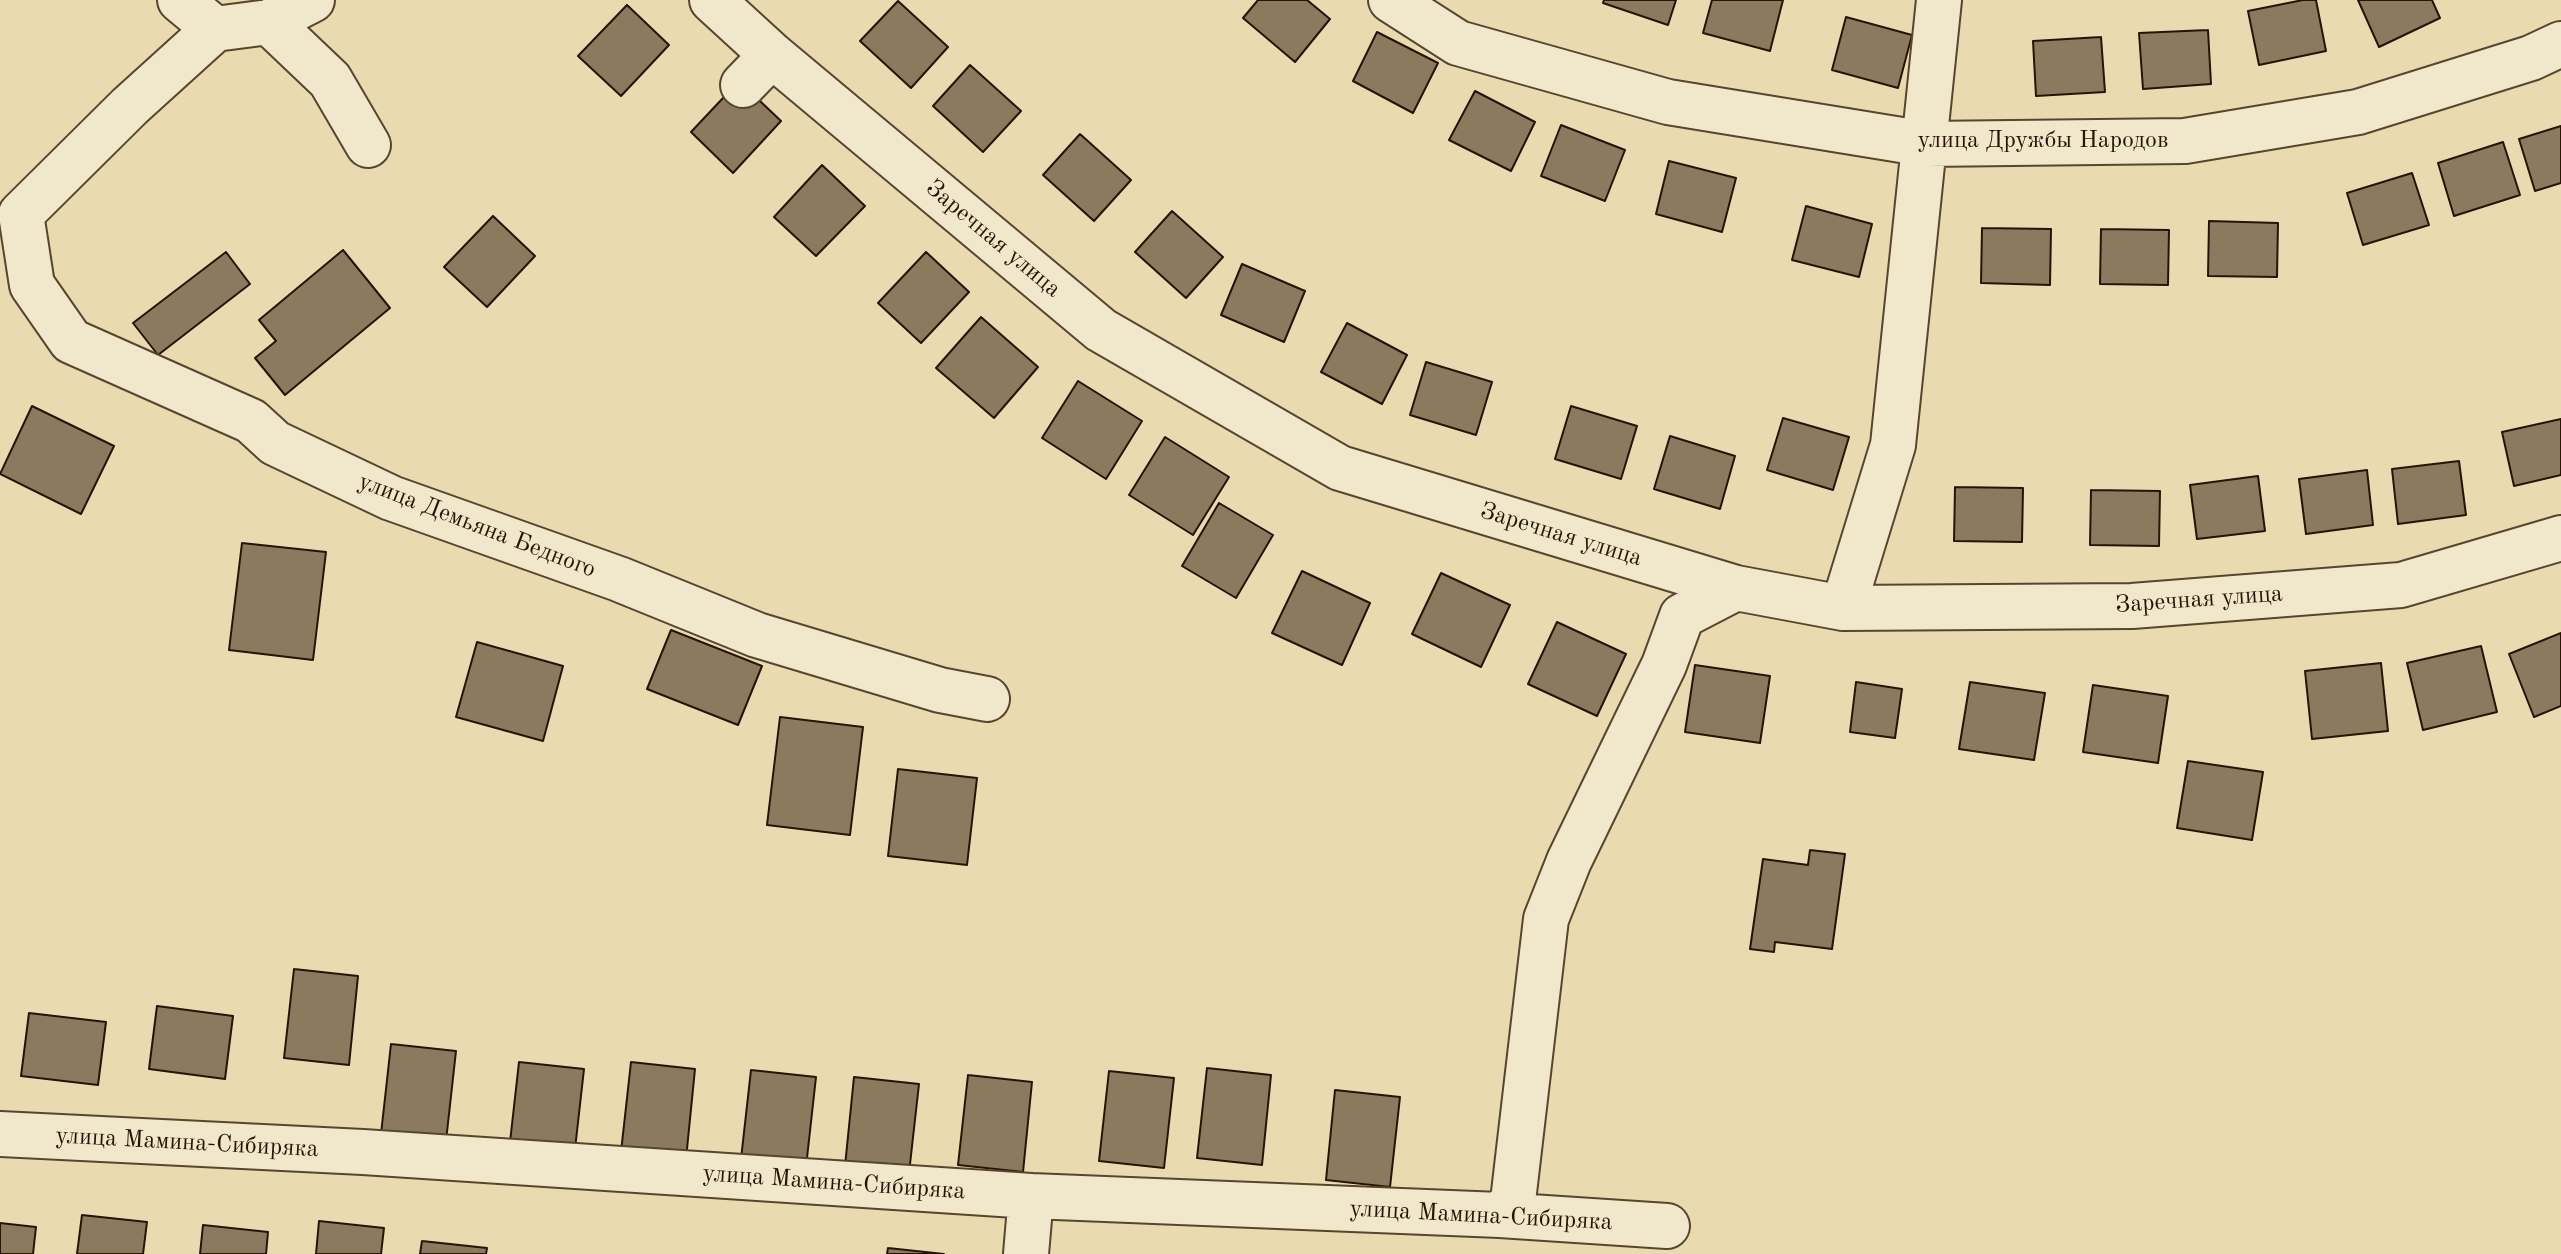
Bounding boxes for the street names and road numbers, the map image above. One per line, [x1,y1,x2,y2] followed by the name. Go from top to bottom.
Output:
[1918,127,2168,155] street label: улица Дружбы Народов
[919,174,1067,304] street label: Заречная улица
[354,467,600,585] street label: улица Демьяна Бедного
[1477,497,1645,573] street label: Заречная улица
[2114,580,2284,620] street label: Заречная улица
[55,1122,319,1164] street label: улица Мамина-Сибиряка
[702,1159,966,1207] street label: улица Мамина-Сибиряка
[1349,1195,1613,1237] street label: улица Мамина-Сибиряка

